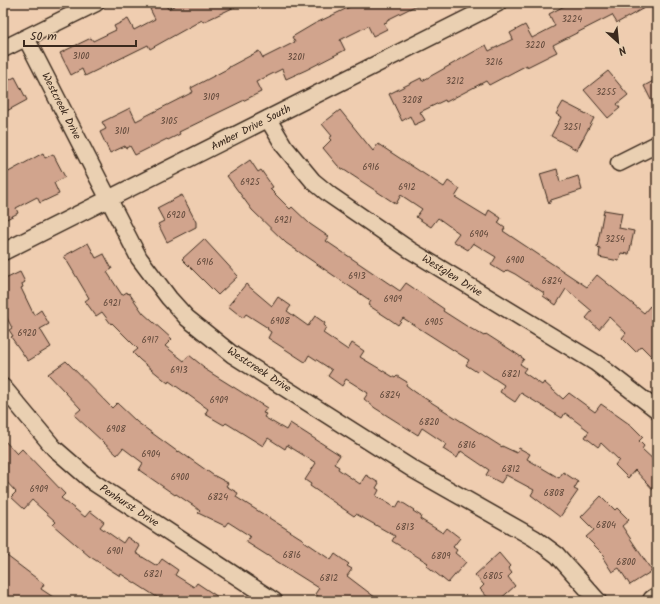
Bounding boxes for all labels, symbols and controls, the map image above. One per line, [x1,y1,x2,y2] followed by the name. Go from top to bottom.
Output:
[562,12,582,27] house number: 3224
[24,22,136,48] scale bar
[598,22,638,62] north arrow
[30,27,57,46] text: 50 m
[525,38,546,53] house number: 3220
[615,40,629,60] text: N
[73,49,90,64] house number: 3100
[287,50,305,65] house number: 3201
[485,55,503,70] house number: 3216
[36,69,86,143] street label: Westcreek Drive
[446,74,464,89] house number: 3212
[596,85,617,100] house number: 3255
[203,90,220,105] house number: 3109
[402,93,423,108] house number: 3208
[208,100,294,156] street label: Amber Drive South
[160,114,179,129] house number: 3105
[563,120,581,135] house number: 3251
[114,124,130,139] house number: 3101
[362,160,380,175] house number: 6916
[240,175,261,190] house number: 6925
[398,180,416,195] house number: 6912
[166,208,186,223] house number: 6920
[274,213,292,228] house number: 6921
[470,227,488,242] house number: 6904
[605,232,625,247] house number: 3254
[418,250,486,302] street label: Westglen Drive
[506,253,525,268] house number: 6900
[196,255,214,270] house number: 6916
[348,269,366,284] house number: 6913
[542,274,562,289] house number: 6824
[384,292,403,307] house number: 6909
[103,296,121,311] house number: 6921
[270,314,290,329] house number: 6908
[425,315,445,330] house number: 6905
[17,326,37,341] house number: 6920
[142,333,159,348] house number: 6917
[223,342,295,398] street label: Westcreek Drive
[170,363,188,378] house number: 6913
[502,367,520,382] house number: 6821
[380,388,400,403] house number: 6824
[210,393,229,408] house number: 6909
[419,415,440,430] house number: 6820
[106,422,126,437] house number: 6908
[458,438,476,453] house number: 6816
[142,447,160,462] house number: 6904
[502,462,520,477] house number: 6812
[171,470,190,485] house number: 6900
[96,480,162,532] street label: Penhurst Drive
[30,482,49,497] house number: 6909
[544,486,565,501] house number: 6808
[208,490,228,505] house number: 6824
[596,518,616,533] house number: 6804
[396,520,414,535] house number: 6813
[107,544,124,559] house number: 6901
[283,548,301,563] house number: 6816
[431,549,451,564] house number: 6809
[616,555,636,570] house number: 6800
[144,567,162,582] house number: 6821
[483,569,504,584] house number: 6805
[320,571,338,586] house number: 6812

